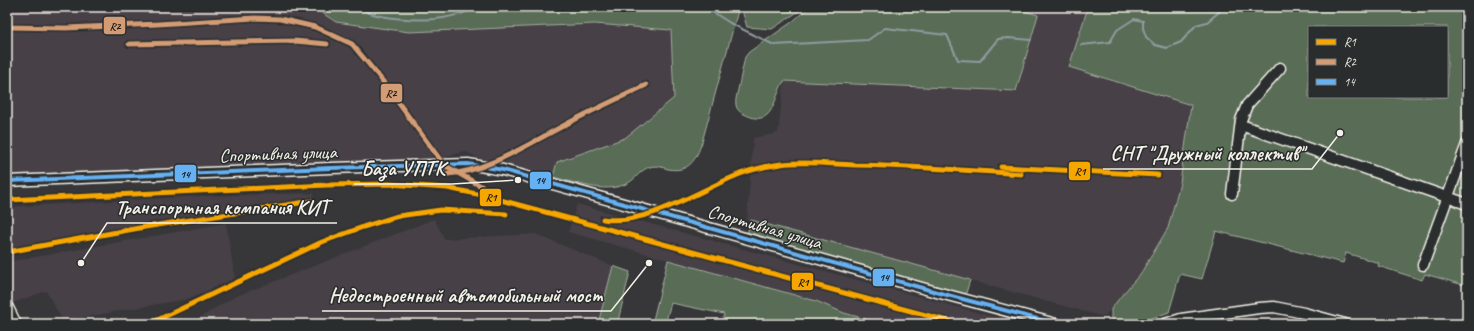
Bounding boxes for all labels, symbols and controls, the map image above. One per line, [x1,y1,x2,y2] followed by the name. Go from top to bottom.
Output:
[103,16,126,35] line badge: R2
[110,19,122,33] text: R2
[1308,26,1448,98] legend
[1344,34,1356,50] text: R1
[1344,54,1357,70] text: R2
[1344,74,1356,90] text: 14
[380,83,403,103] line badge: R2
[386,86,398,100] text: R2
[1103,137,1312,169] callout: СНТ "Дружный коллектив"
[219,140,339,168] street label: Спортивная улица
[1111,141,1308,166] text: СНТ "Дружный коллектив"
[354,152,452,184] callout: База УПТК
[361,156,449,182] text: База УПТК
[1068,161,1091,181] line badge: R1
[174,164,197,183] line badge: 14
[1075,164,1087,178] text: R1
[180,167,192,181] text: 14
[529,171,552,190] line badge: 14
[535,173,547,187] text: 14
[479,188,502,207] line badge: R1
[486,190,498,204] text: R1
[107,191,337,223] callout: Транспортная компания КИТ
[116,195,333,220] text: Транспортная компания КИТ
[705,199,826,255] street label: Спортивная улица
[872,268,895,287] line badge: 14
[879,270,891,284] text: 14
[791,272,814,291] line badge: R1
[798,275,810,289] text: R1
[322,279,611,311] callout: Недостроенный автомобильный мост
[329,283,604,308] text: Недостроенный автомобильный мост

